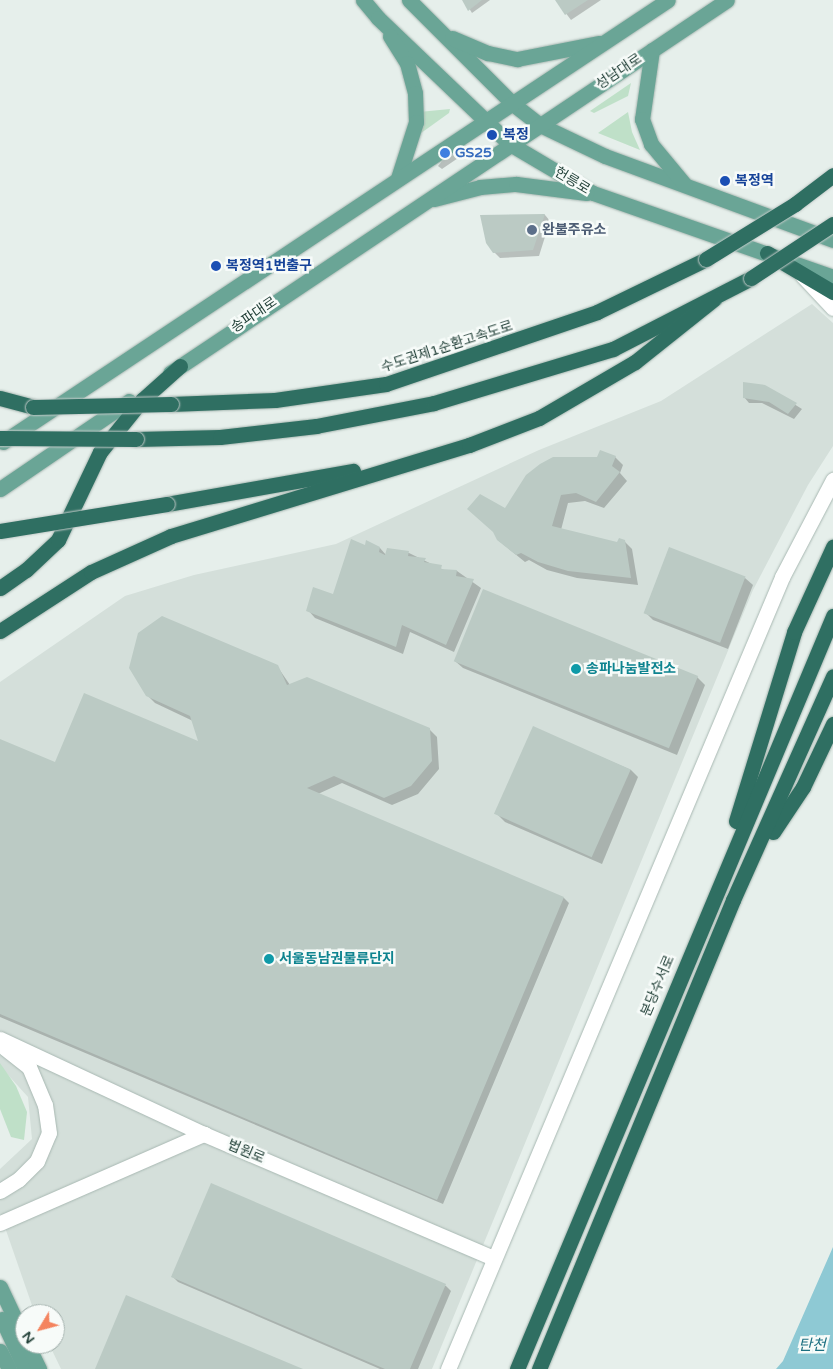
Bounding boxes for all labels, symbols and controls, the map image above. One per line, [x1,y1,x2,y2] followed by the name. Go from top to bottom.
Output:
[593,51,645,93] street label: 성남대로
[503,127,529,143] place label: 복정
[485,128,499,142] marker: 복정
[455,145,492,161] place label: GS25
[439,147,451,159] marker: GS25
[551,164,593,198] street label: 헌릉로
[735,173,774,189] place label: 복정역
[719,175,731,187] marker: 복정역
[542,222,606,238] place label: 완불주유소
[526,224,538,236] marker: 완불주유소
[226,258,312,274] place label: 복정역1번출구
[210,260,222,272] marker: 복정역1번출구
[228,294,280,336] street label: 송파대로
[379,318,515,376] street label: 수도권제1순환고속도로
[586,661,676,677] place label: 송파나눔발전소
[570,663,582,675] marker: 송파나눔발전소
[279,951,395,967] place label: 서울동남권물류단지
[263,953,275,965] marker: 서울동남권물류단지
[638,953,678,1019] street label: 분당수서로
[225,1137,267,1167] street label: 법원로
[15,1304,65,1354] north arrow
[18,1328,39,1347] text: N
[798,1337,826,1355] water label: 탄천

